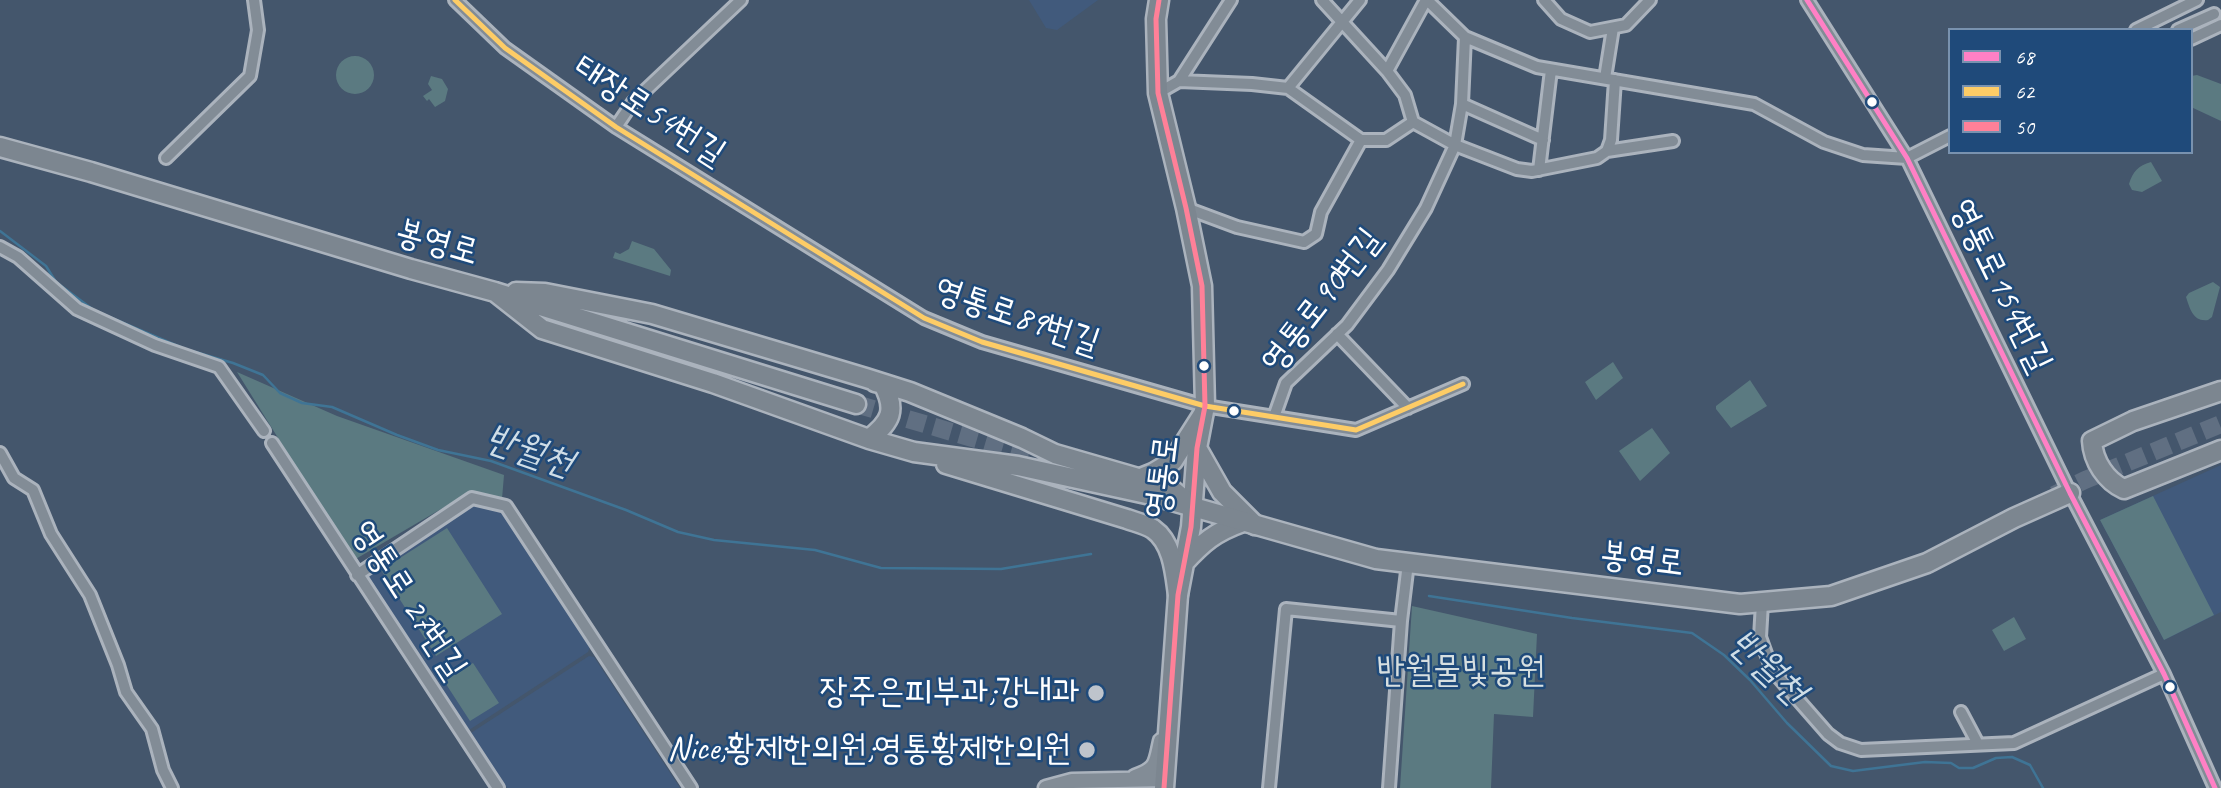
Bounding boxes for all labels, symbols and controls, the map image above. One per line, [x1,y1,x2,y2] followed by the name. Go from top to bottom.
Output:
[1948,28,2193,154] legend
[2015,44,2034,70] text: 68
[565,46,733,176] street label: 태장로54번길
[2015,79,2034,105] text: 62
[1865,95,1879,109] unlabelled marker
[2015,114,2034,140] text: 50
[1940,192,2060,380] street label: 영통로154번길
[391,211,483,275] street label: 봉영로
[1252,220,1392,382] street label: 영통로90번길
[929,269,1105,365] street label: 영통로89번길
[1197,359,1211,373] unlabelled marker
[1227,404,1241,418] unlabelled marker
[480,416,578,488] water label: 반월천
[1137,433,1189,521] street label: 영통로
[341,513,475,687] street label: 영통로 27번길
[1598,534,1686,586] street label: 봉영로
[1719,621,1815,715] water label: 반월천
[1377,651,1545,693] park label: 반월물빛공원
[820,672,1080,714] place label: 장주은피부과;강내과
[2163,680,2177,694] unlabelled marker
[1086,683,1106,703] marker: 장주은피부과;강내과
[667,729,1071,771] place label: Nice;황제한의원;영통황제한의원
[1077,740,1097,760] marker: Nice;황제한의원;영통황제한의원

